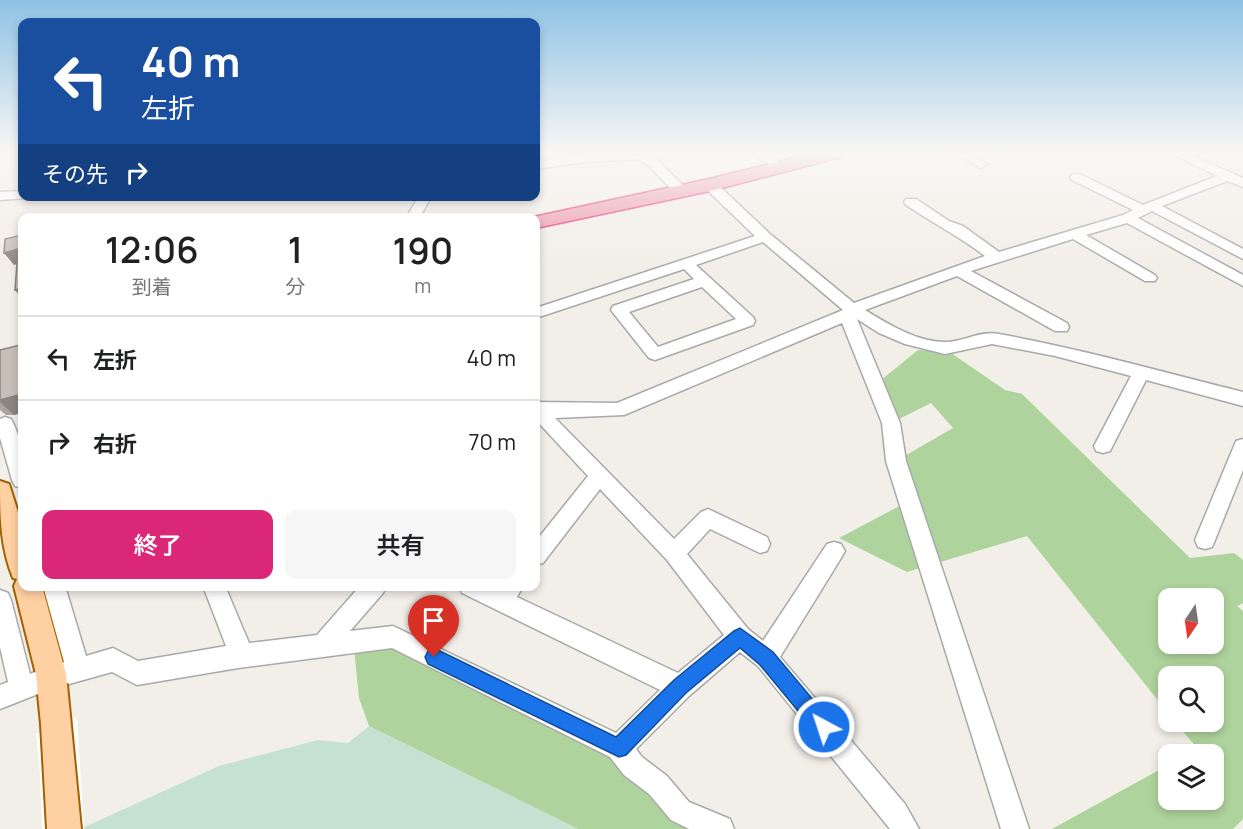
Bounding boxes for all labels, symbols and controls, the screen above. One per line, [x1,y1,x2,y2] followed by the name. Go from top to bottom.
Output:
[141,32,240,90] text: 40 m
[42,42,120,120] icon: left
[141,89,195,126] text: 左折
[120,156,153,189] icon: right
[42,159,108,189] text: その先
[105,225,199,274] text: 12:06
[288,225,303,274] text: 1
[392,226,453,275] text: 190
[414,272,431,299] text: m
[132,273,172,300] text: 到着
[285,273,305,300] text: 分
[42,342,75,375] icon: left
[467,343,516,373] text: 40 m
[93,345,137,375] text: 左折
[42,426,75,459] icon: right
[468,427,516,457] text: 70 m
[93,429,137,459] text: 右折
[42,510,273,579] button: 終了
[285,510,516,579] button: 共有
[1158,588,1224,654] north arrow
[1158,588,1224,810] map controls
[408,595,459,657] pin
[417,604,450,637] icon: arrive
[1158,666,1224,732] button: search
[792,695,856,759] position arrow
[1158,744,1224,810] button: layers

